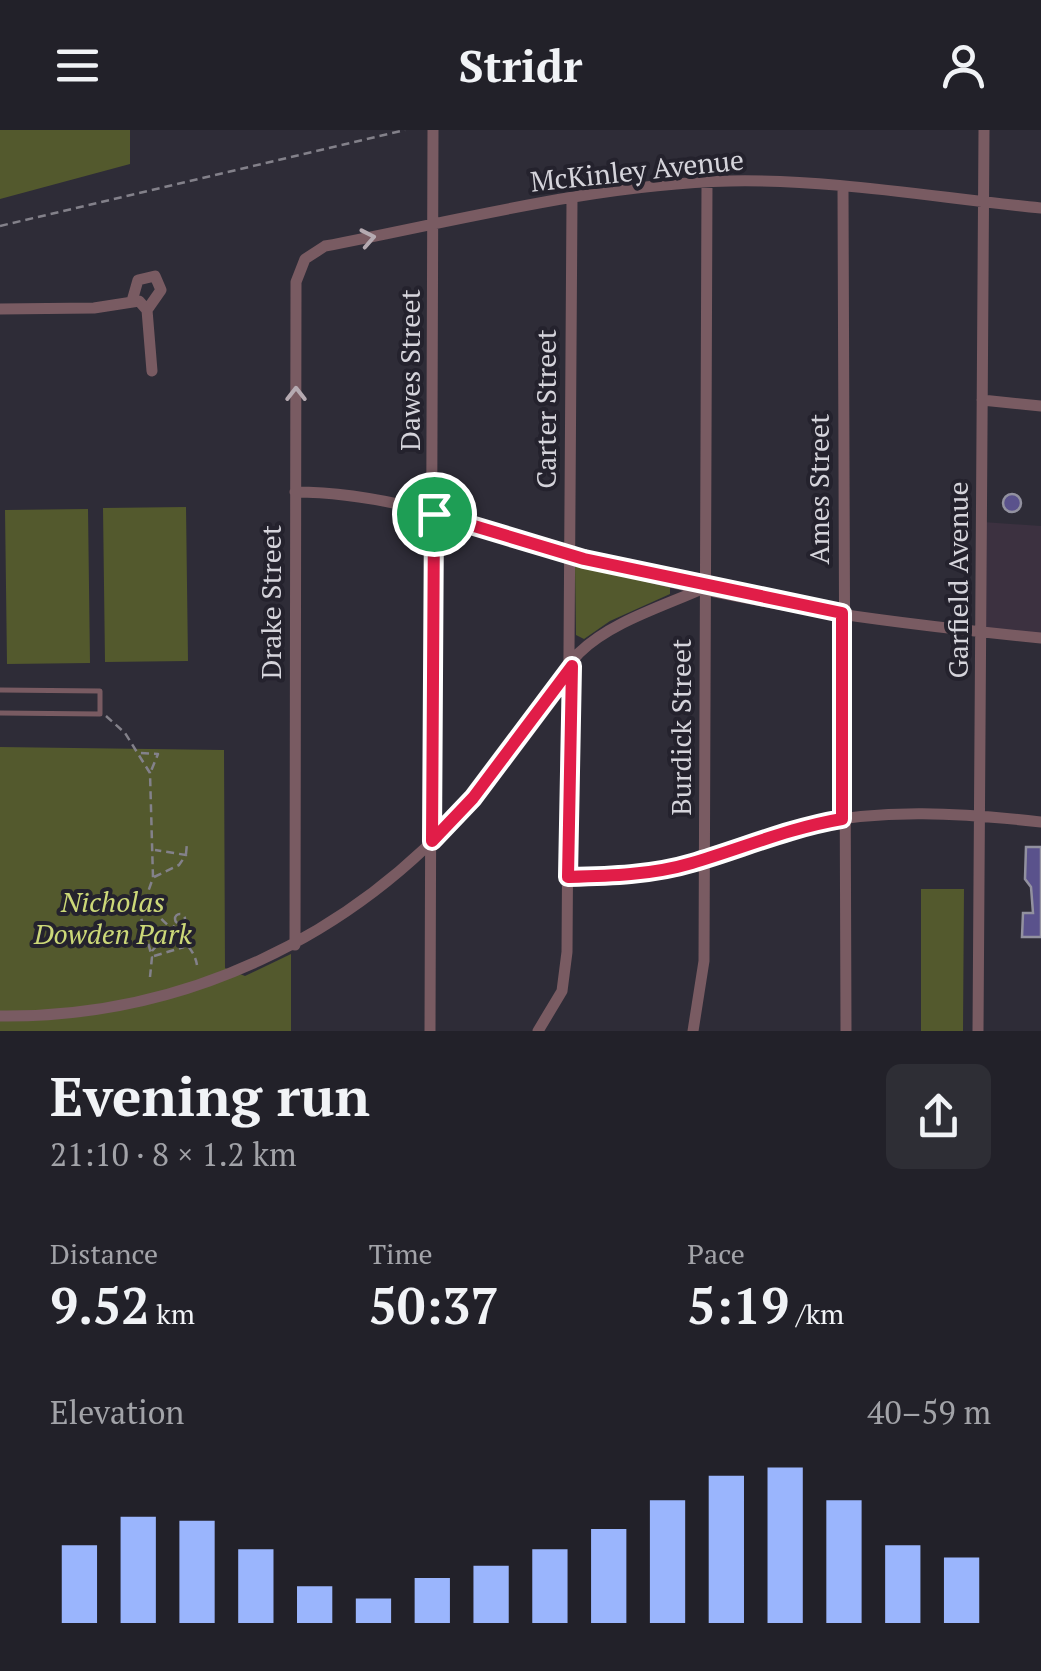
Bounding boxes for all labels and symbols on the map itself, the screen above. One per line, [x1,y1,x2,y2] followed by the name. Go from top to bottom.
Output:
[528,140,746,200] street label: McKinley Avenue
[360,228,376,249] one-way arrow
[391,289,428,451] street label: Dawes Street
[527,329,564,489] street label: Carter Street
[285,386,307,402] one-way arrow
[800,413,837,565] street label: Ames Street
[392,472,477,557] pin
[939,482,976,678] street label: Garfield Avenue
[252,524,289,679] street label: Drake Street
[662,638,699,816] street label: Burdick Street
[33,883,193,952] park label: Nicholas Dowden Park

